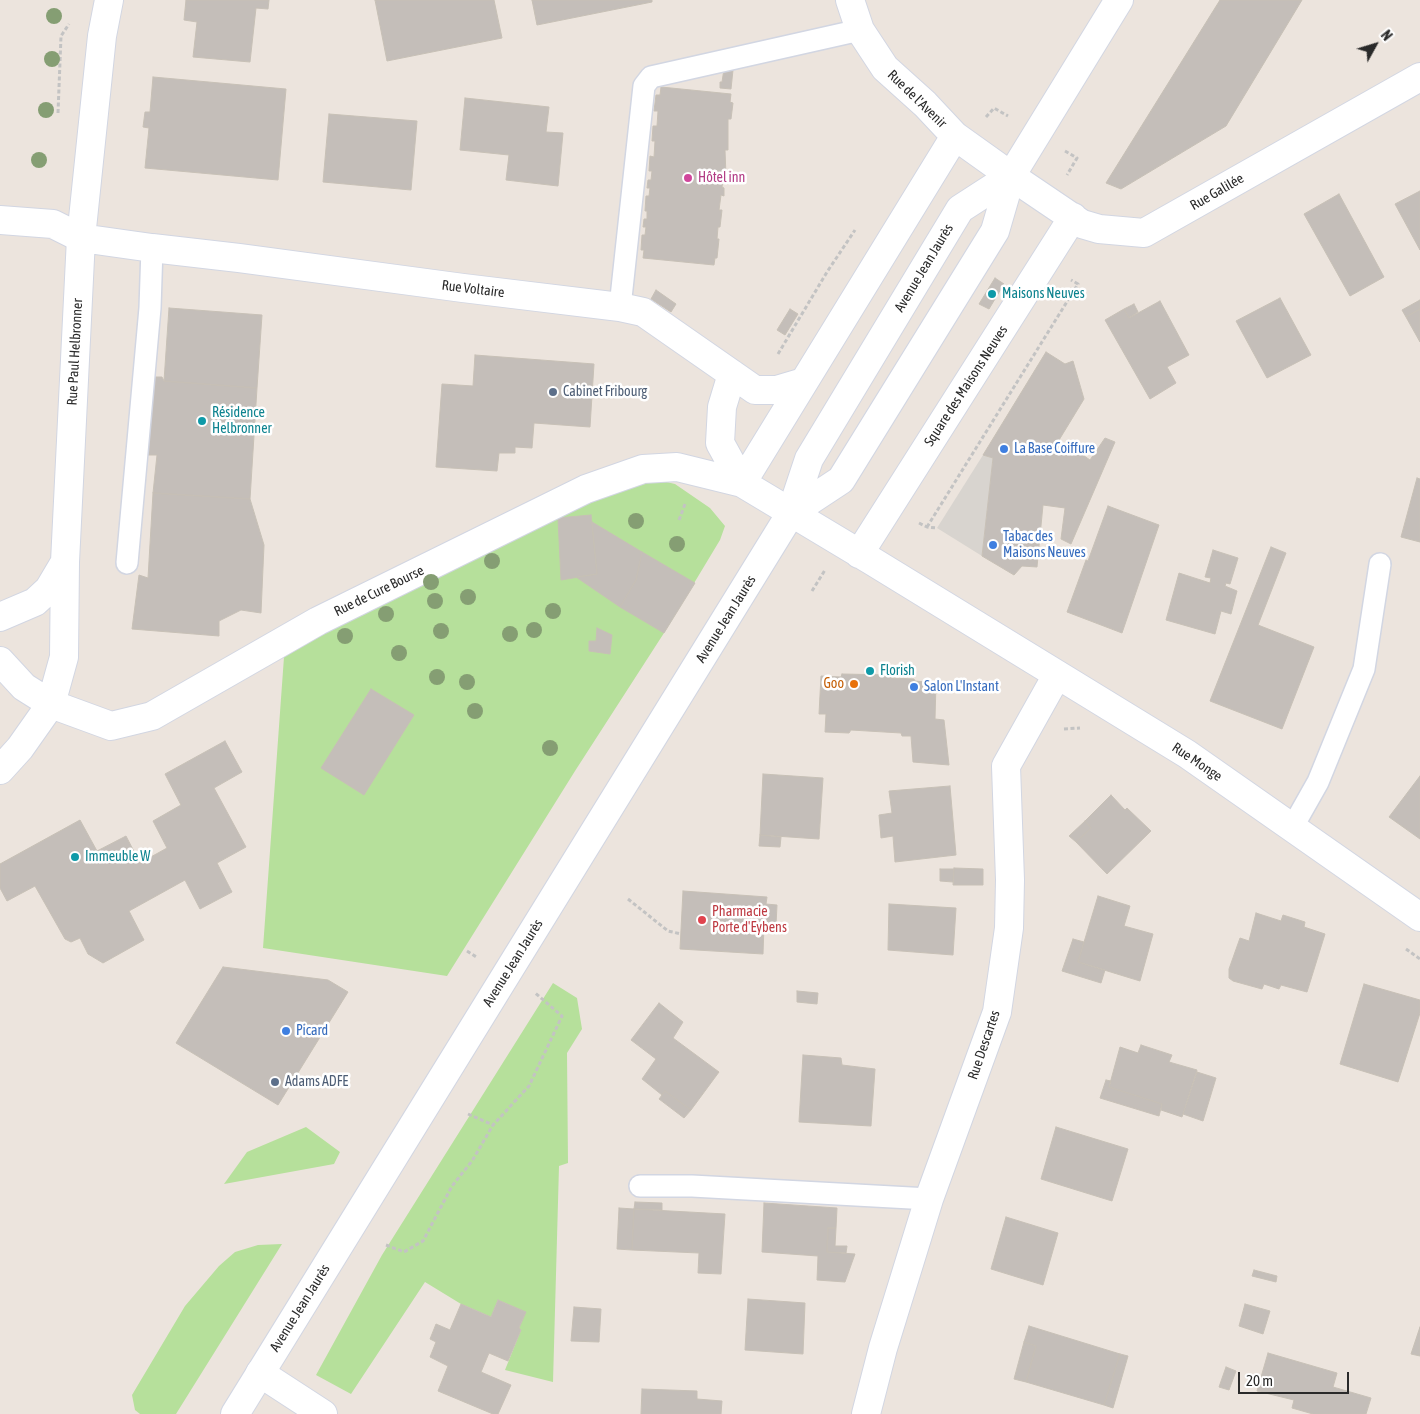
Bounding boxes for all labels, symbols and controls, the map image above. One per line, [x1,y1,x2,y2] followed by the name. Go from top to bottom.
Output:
[1350,20,1400,70] north arrow
[1378,27,1395,44] text: N
[884,67,950,131] street label: Rue de l'Avenir
[698,170,745,186] place label: Hôtel inn
[1187,170,1247,214] street label: Rue Galilée
[682,172,694,184] marker: Hôtel inn
[891,221,957,315] street label: Avenue Jean Jaurès
[441,277,505,301] street label: Rue Voltaire
[1002,286,1085,302] place label: Maisons Neuves
[986,288,998,300] marker: Maisons Neuves
[64,298,86,406] street label: Rue Paul Helbronner
[921,322,1011,450] street label: Square des Maisons Neuves
[563,384,647,400] place label: Cabinet Fribourg
[547,386,559,398] marker: Cabinet Fribourg
[212,405,272,438] place label: Résidence Helbronner
[196,415,208,427] marker: Résidence Helbronner
[1014,441,1095,457] place label: La Base Coiffure
[998,443,1010,455] marker: La Base Coiffure
[1003,529,1086,562] place label: Tabac des Maisons Neuves
[987,539,999,551] marker: Tabac des Maisons Neuves
[331,562,427,620] street label: Rue de Cure Bourse
[692,572,760,666] street label: Avenue Jean Jaurès
[880,663,915,679] place label: Florish
[864,665,876,677] marker: Florish
[823,676,844,692] place label: Goo
[848,678,860,690] marker: Goo
[924,679,999,695] place label: Salon L'Instant
[908,681,920,693] marker: Salon L'Instant
[1169,739,1225,785] street label: Rue Monge
[85,849,150,865] place label: Immeuble W
[69,851,81,863] marker: Immeuble W
[712,904,787,936] place label: Pharmacie Porte d'Eybens
[696,914,708,926] marker: Pharmacie Porte d'Eybens
[479,916,547,1010] street label: Avenue Jean Jaurès
[964,1008,1004,1082] street label: Rue Descartes
[296,1023,328,1039] place label: Picard
[280,1025,292,1037] marker: Picard
[285,1074,348,1090] place label: Adams ADFE
[269,1076,281,1088] marker: Adams ADFE
[266,1261,334,1355] street label: Avenue Jean Jaurès
[1240,1362,1351,1394] scale bar
[1246,1372,1273,1389] text: 20 m

